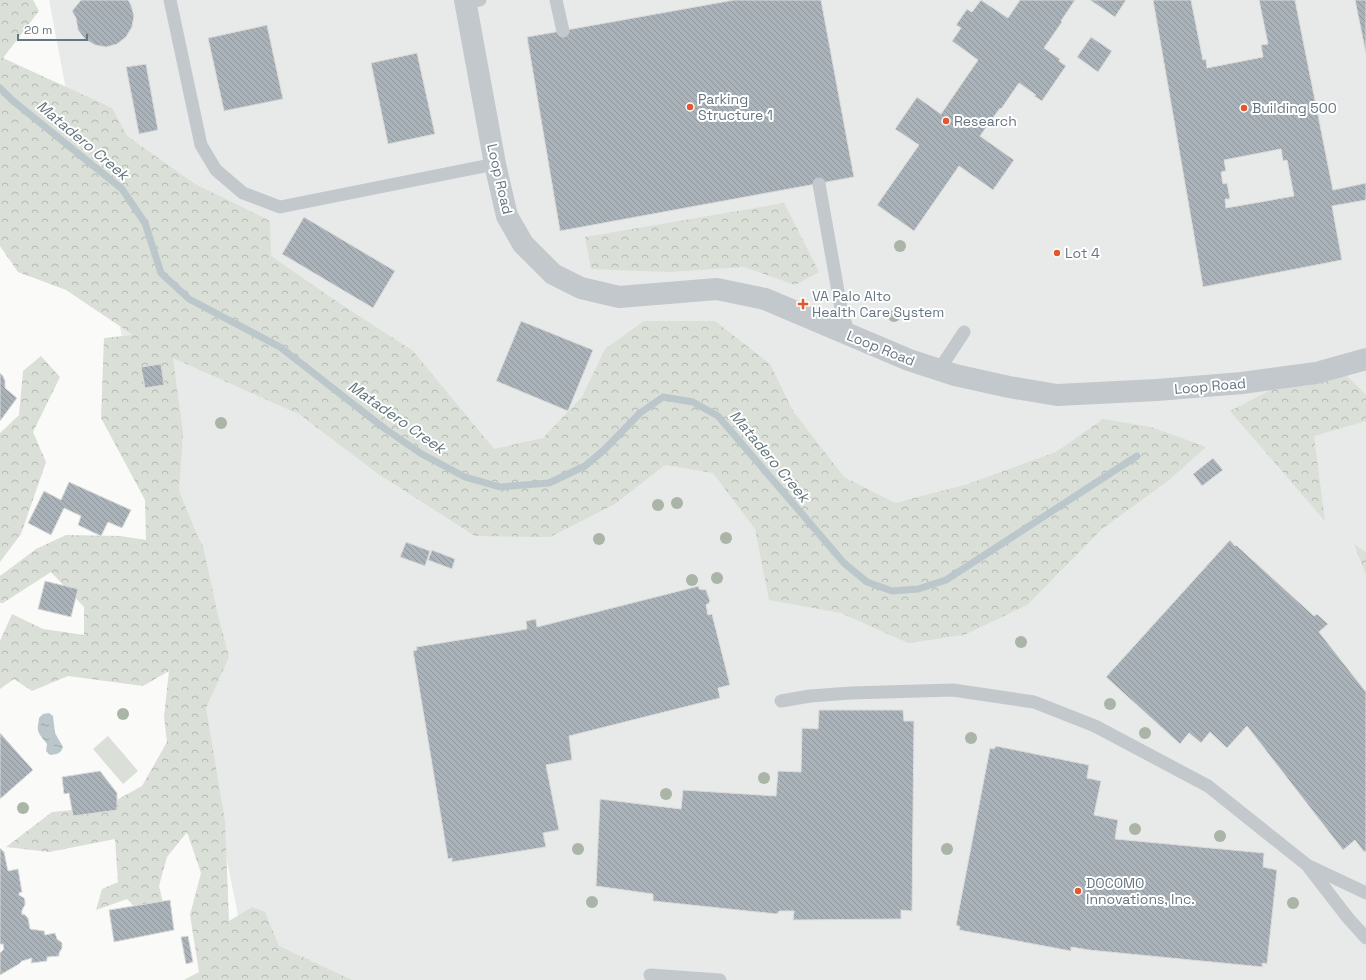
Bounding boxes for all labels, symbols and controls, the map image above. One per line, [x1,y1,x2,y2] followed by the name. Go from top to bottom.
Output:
[18,16,87,42] scale bar
[24,22,52,38] text: 20 m
[698,90,773,124] place label: Parking Structure 1
[33,96,134,185] water label: Matadero Creek
[1252,99,1337,117] place label: Building 500
[685,102,695,112] marker: Parking Structure 1
[1239,103,1249,113] marker: Building 500
[954,112,1017,130] place label: Research
[941,116,951,126] marker: Research
[483,142,517,216] street label: Loop Road
[1065,244,1100,262] place label: Lot 4
[1052,248,1062,258] marker: Lot 4
[812,287,944,321] place label: VA Palo Alto Health Care System
[797,298,809,310] marker: VA Palo Alto Health Care System
[844,326,918,370] street label: Loop Road
[1173,374,1247,398] street label: Loop Road
[345,376,451,459] water label: Matadero Creek
[726,406,815,507] water label: Matadero Creek
[1086,874,1195,908] place label: DOCOMO Innovations, Inc.
[1073,886,1083,896] marker: DOCOMO Innovations, Inc.

